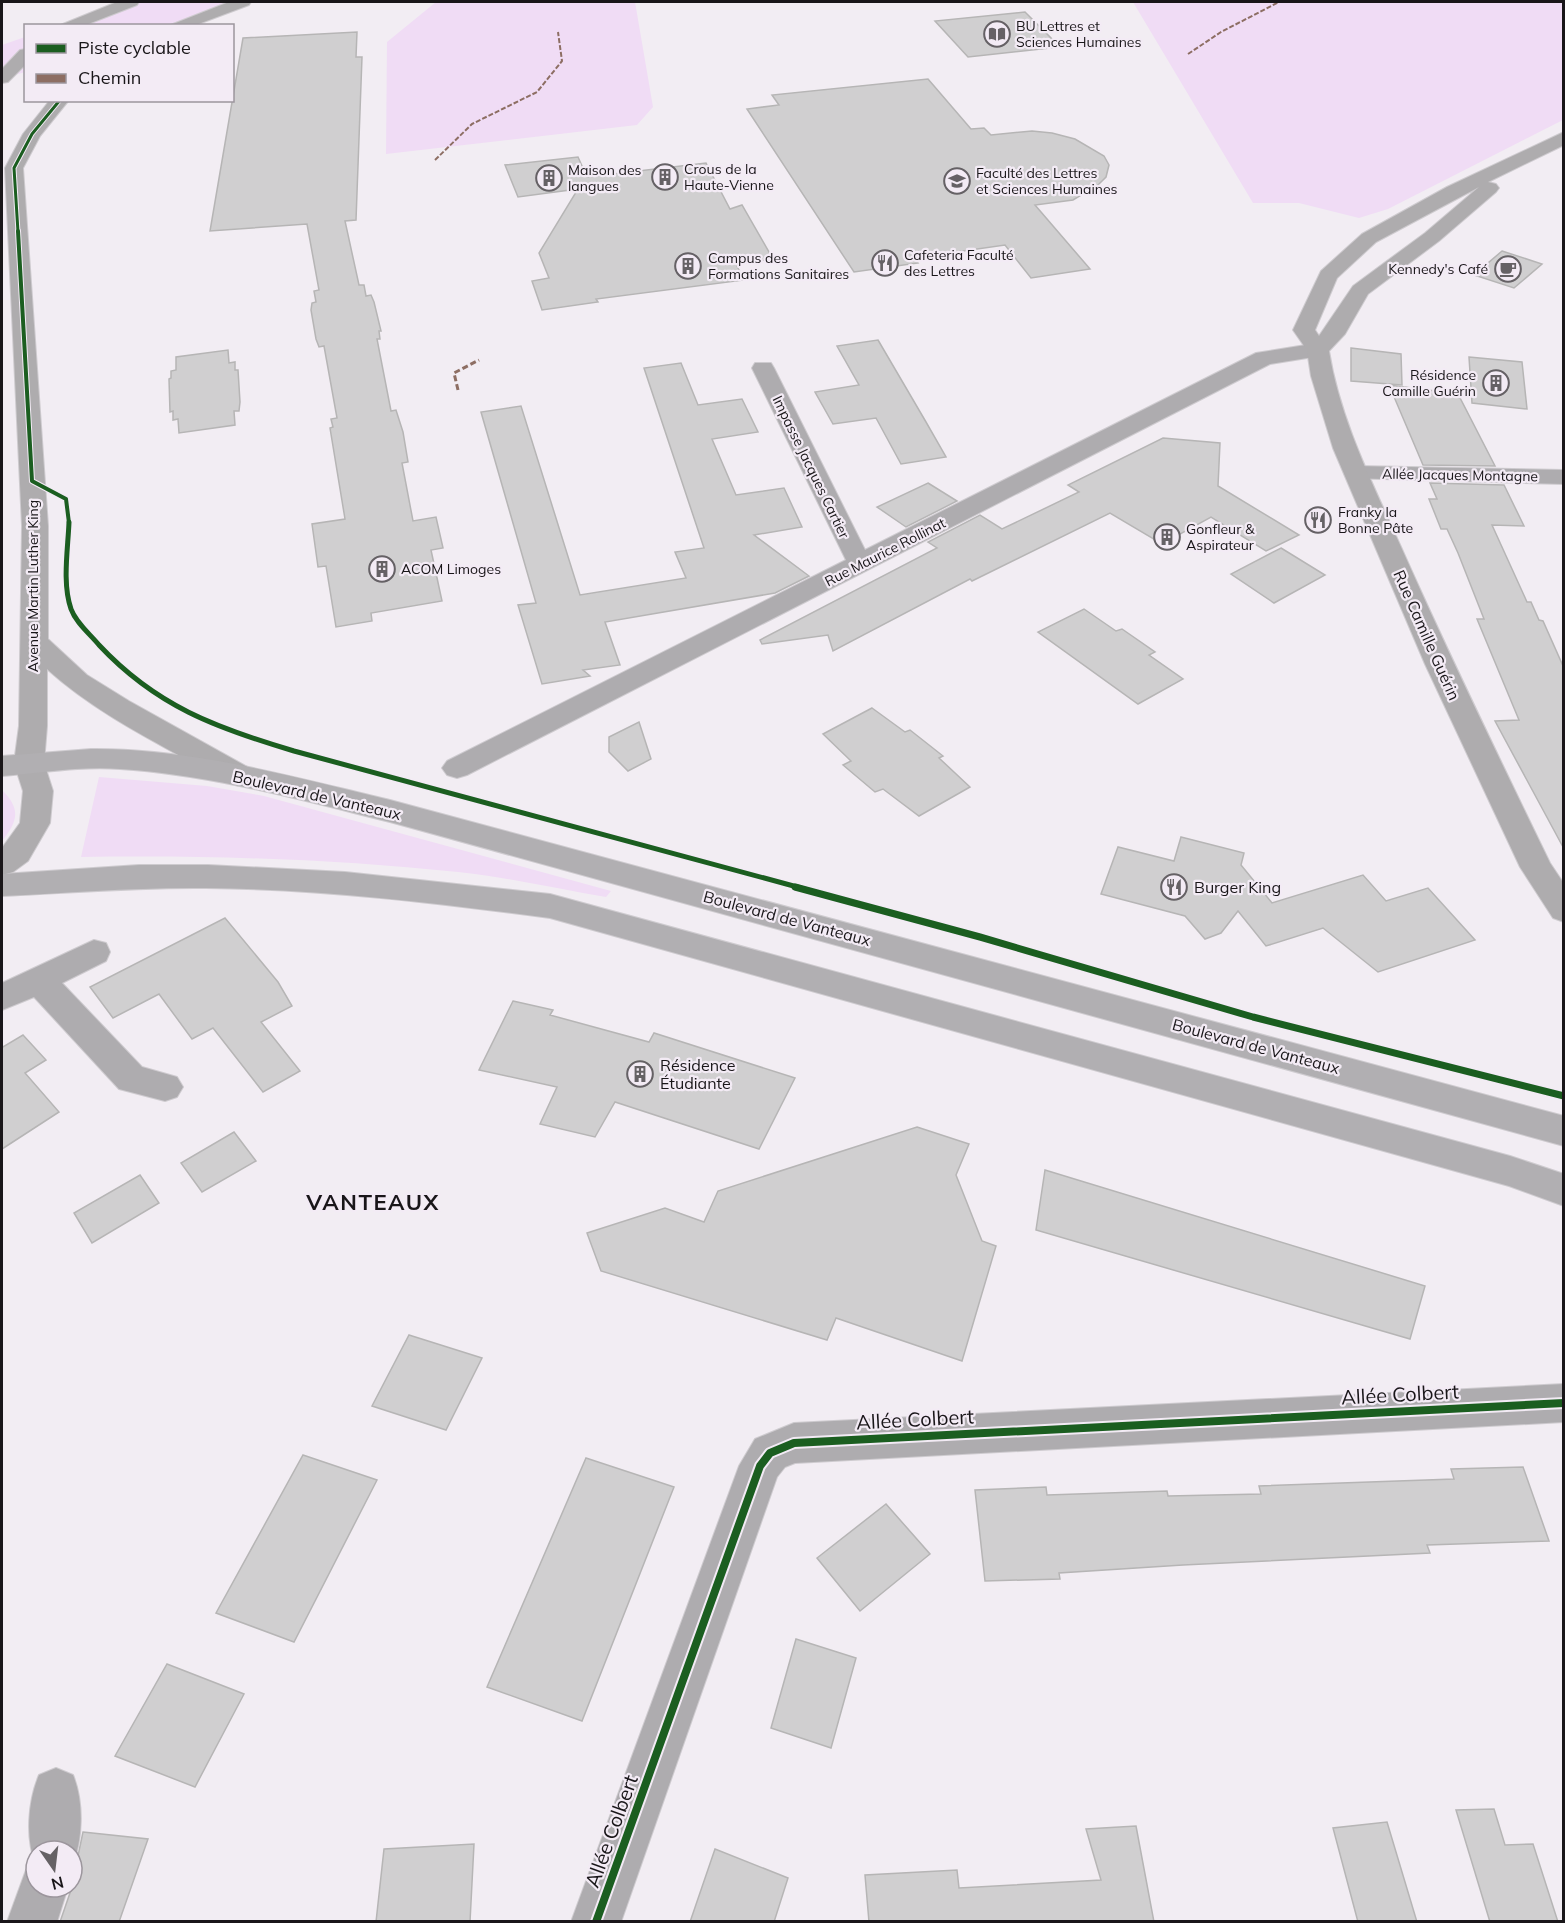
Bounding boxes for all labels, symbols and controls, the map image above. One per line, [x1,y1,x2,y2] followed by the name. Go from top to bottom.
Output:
[1016,17,1141,51] place label: BU Lettres et Sciences Humaines
[982,19,1012,49] library icon: BU Lettres et Sciences Humaines
[24,24,234,102] legend
[78,36,191,59] text: Piste cyclable
[78,66,141,89] text: Chemin
[684,160,774,194] place label: Crous de la Haute-Vienne
[568,161,642,195] place label: Maison des langues
[650,162,680,192] building icon: Crous de la Haute-Vienne
[534,163,564,193] building icon: Maison des langues
[976,164,1118,198] place label: Faculté des Lettres et Sciences Humaines
[942,166,972,196] school or university icon: Faculté des Lettres et Sciences Humaines
[904,246,1014,280] place label: Cafeteria Faculté des Lettres
[870,248,900,278] restaurant icon: Cafeteria Faculté des Lettres
[708,249,849,283] place label: Campus des Formations Sanitaires
[673,251,703,281] building icon: Campus des Formations Sanitaires
[1493,254,1523,284] cafe icon: Kennedy's Café
[1388,260,1488,278] place label: Kennedy's Café
[1382,366,1476,400] place label: Résidence Camille Guérin
[1481,368,1511,398] building icon: Résidence Camille Guérin
[769,393,854,542] street label: Impasse Jacques Cartier
[1382,465,1538,485] street label: Allée Jacques Montagne
[24,500,42,672] street label: Avenue Martin Luther King
[1338,503,1413,537] place label: Franky la Bonne Pâte
[1303,505,1333,535] restaurant icon: Franky la Bonne Pâte
[822,514,948,590] street label: Rue Maurice Rollinat
[1186,520,1255,554] place label: Gonfleur & Aspirateur
[1152,522,1182,552] building icon: Gonfleur & Aspirateur
[367,554,397,584] building icon: ACOM Limoges
[401,560,501,578] place label: ACOM Limoges
[1389,567,1465,703] street label: Rue Camille Guérin
[231,766,404,824] street label: Boulevard de Vanteaux
[1159,872,1189,902] restaurant icon: Burger King
[1194,877,1281,897] place label: Burger King
[701,886,873,950] street label: Boulevard de Vanteaux
[1170,1014,1342,1078] street label: Boulevard de Vanteaux
[660,1055,735,1093] place label: Résidence Étudiante
[625,1059,655,1089] building icon: Résidence Étudiante
[305,1188,440,1216] district label: VANTEAUX
[1340,1378,1460,1410] street label: Allée Colbert
[855,1403,975,1435] street label: Allée Colbert
[579,1771,643,1891] street label: Allée Colbert
[24,1839,84,1899] north arrow
[49,1872,66,1895] text: N

